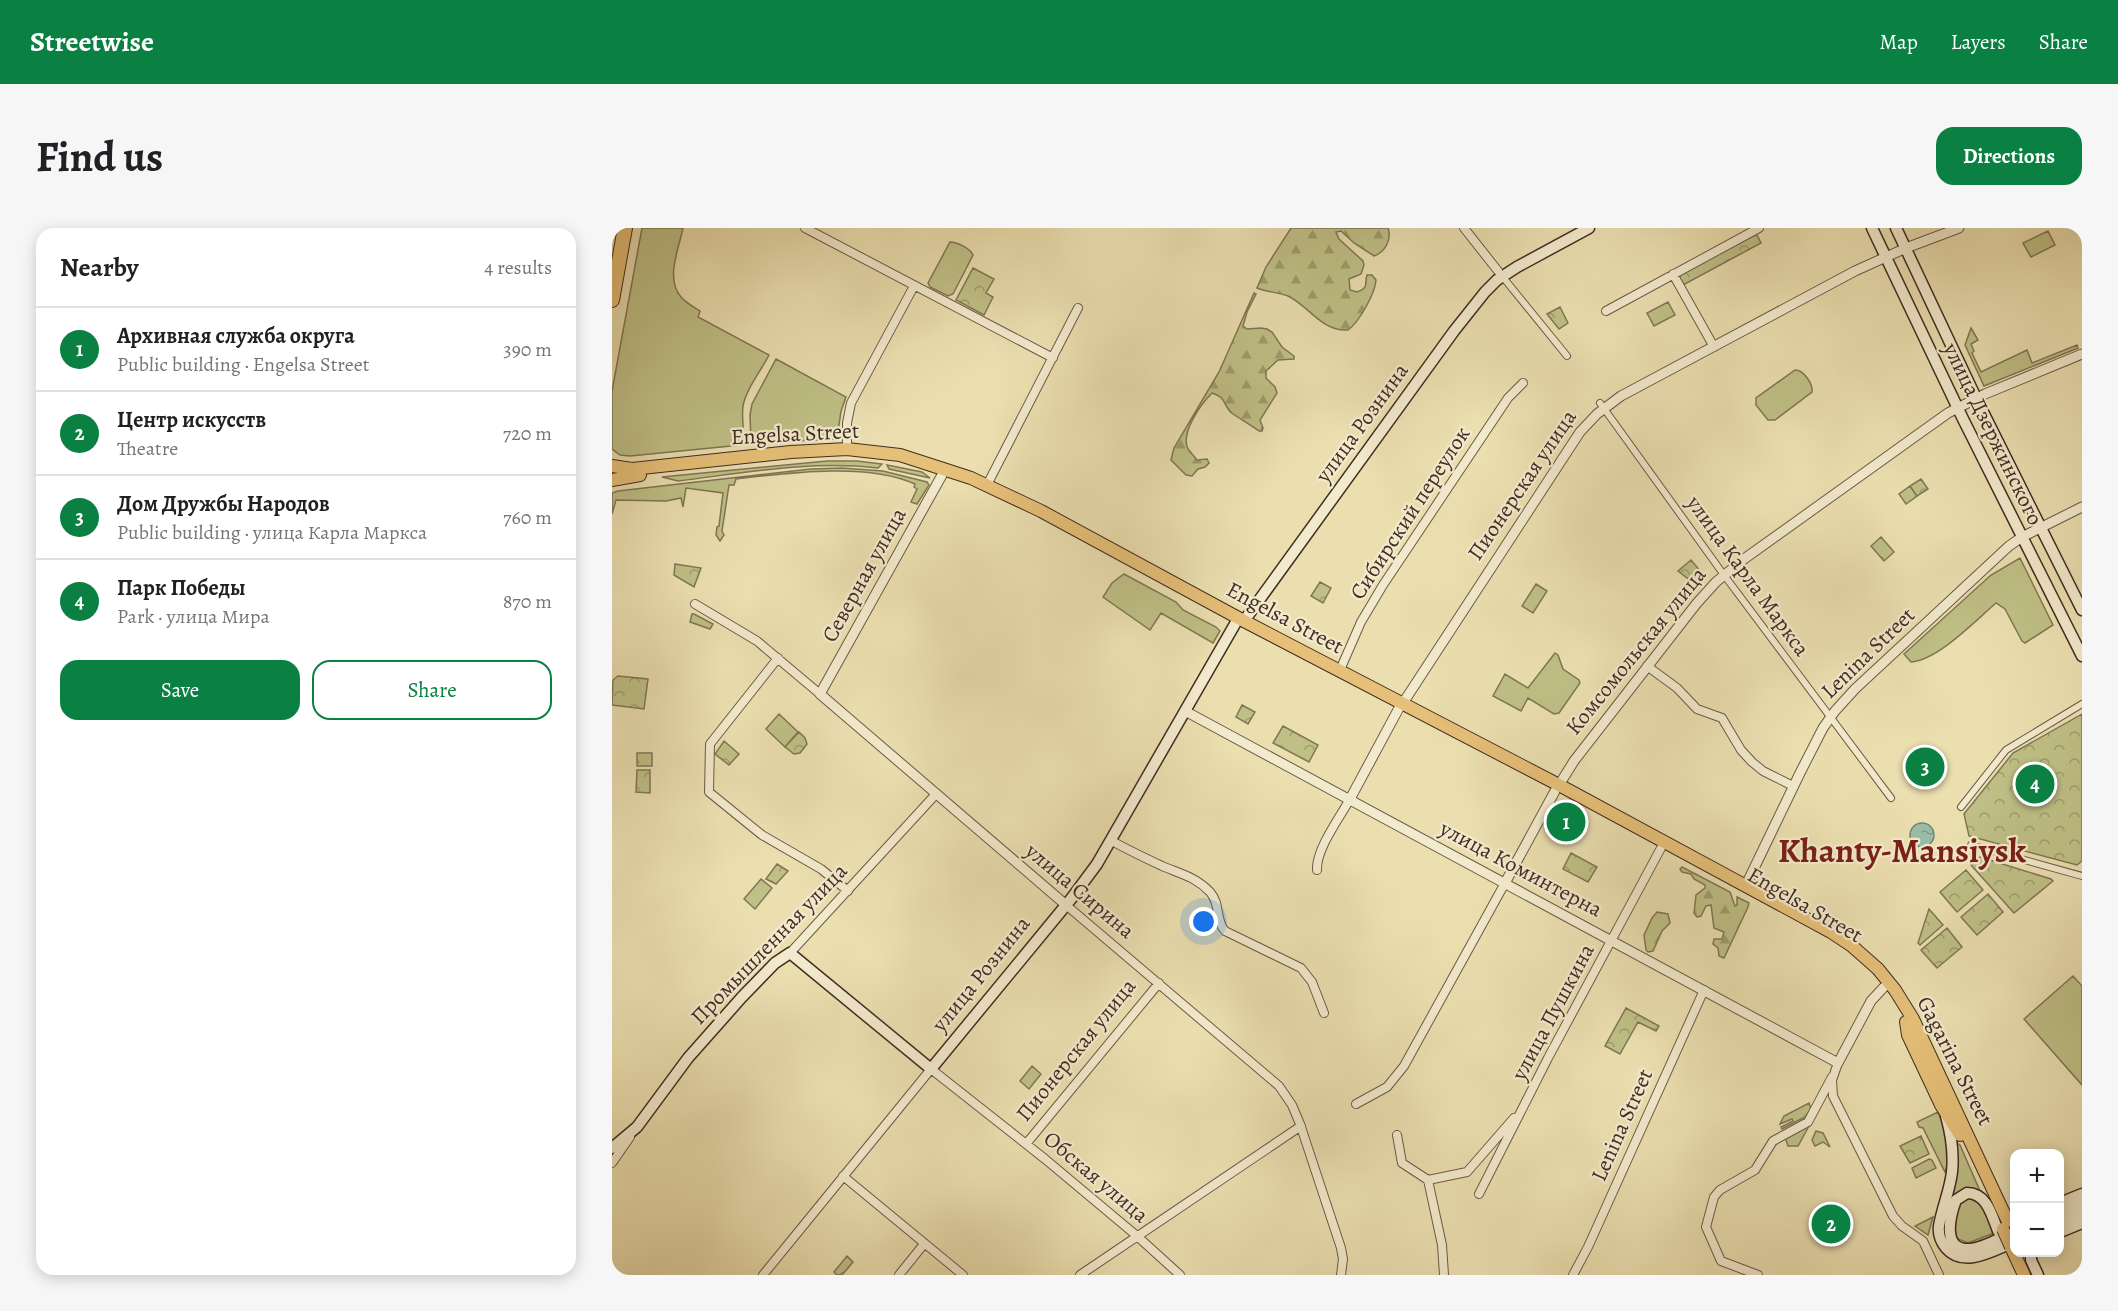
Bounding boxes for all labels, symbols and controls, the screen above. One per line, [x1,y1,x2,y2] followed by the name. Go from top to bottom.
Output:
[30,23,154,61] text: Streetwise
[1879,28,1918,56] text: Map
[1951,28,2006,56] text: Layers
[2039,28,2088,56] text: Share
[1936,127,2082,185] button: Directions
[36,128,163,185] text: Find us
[60,250,139,285] text: Nearby
[484,254,552,281] text: 4 results
[117,321,355,351] text: Архивная служба округа
[76,336,83,363] text: 1
[503,336,552,363] text: 390 m
[1935,337,2050,530] street label: улица Дзержинского
[117,351,369,378] text: Public building · Engelsa Street
[1308,357,1416,490] street label: улица Рознина
[1460,403,1584,566] street label: Пионерская улица
[117,405,266,435] text: Центр искусств
[730,416,860,452] street label: Engelsa Street
[75,420,84,447] text: 2
[503,420,552,447] text: 720 m
[1343,421,1477,605] street label: Сибирский переулок
[117,435,178,462] text: Theatre
[117,489,330,519] text: Дом Дружбы Народов
[1679,489,1817,663] street label: улица Карла Маркса
[815,502,914,648] street label: Северная улица
[75,504,84,531] text: 3
[503,504,552,531] text: 760 m
[117,519,427,546] text: Public building · улица Карла Маркса
[1559,560,1714,741] street label: Комсомольская улица
[117,573,246,603] text: Парк Победы
[1221,575,1349,661] street label: Engelsa Street
[75,588,84,615] text: 4
[503,588,552,615] text: 870 m
[1814,601,1922,705] street label: Lenina Street
[117,603,270,630] text: Park · улица Мира
[60,660,300,720] button: Save
[312,660,552,720] button: Share
[1906,744,1944,790] pin: 3
[2016,762,2054,806] pin: 4
[1546,800,1586,844] pin: 1
[1434,813,1608,925] street label: улица Коминтерна
[1778,827,2027,874] district label: Khanty-Mansiysk
[1018,836,1142,946] street label: улица Сирина
[684,856,855,1031] street label: Промышленная улица
[1742,860,1868,950] street label: Engelsa Street
[1189,907,1218,936] your location
[924,909,1038,1039] street label: улица Рознина
[1504,938,1602,1086] street label: улица Пушкина
[1009,972,1143,1128] street label: Пионерская улица
[1910,991,2000,1131] street label: Gagarina Street
[1584,1064,1660,1186] street label: Lenina Street
[1037,1124,1156,1230] street label: Обская улица
[2010,1149,2064,1257] map controls
[2010,1149,2064,1203] button: +
[1812,1202,1850,1246] pin: 2
[2010,1203,2064,1257] button: −

